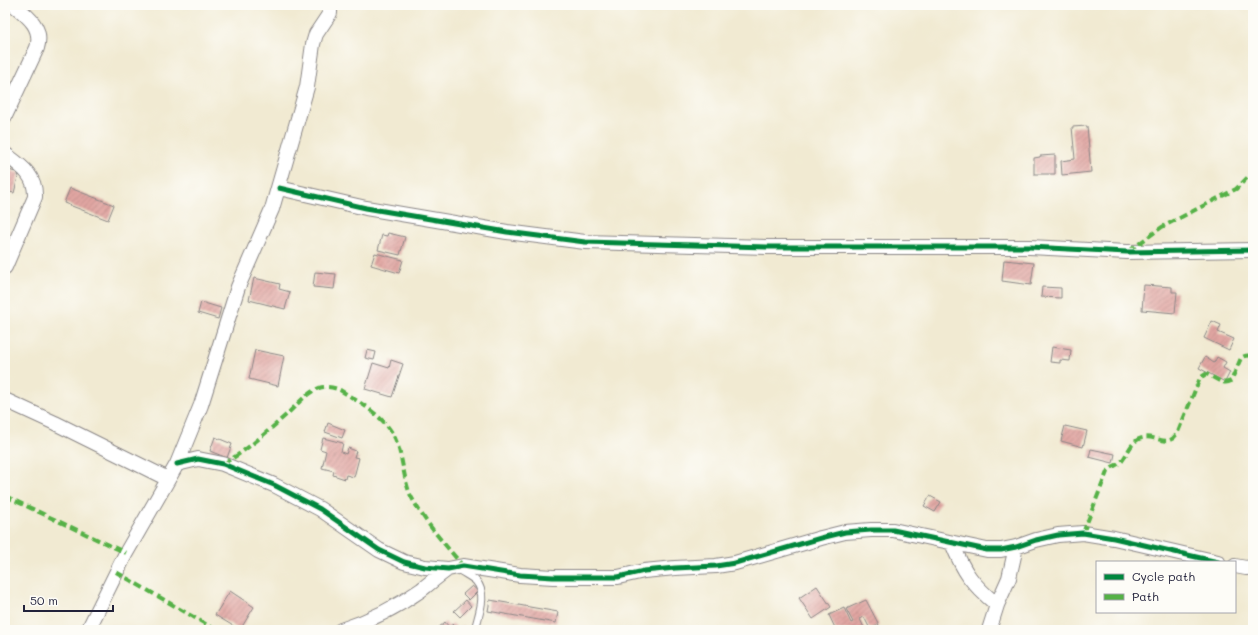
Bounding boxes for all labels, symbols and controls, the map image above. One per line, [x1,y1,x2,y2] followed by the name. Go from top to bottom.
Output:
[1096,561,1236,613] legend
[1132,568,1195,584] text: Cycle path
[24,587,113,613] scale bar
[1132,588,1159,604] text: Path
[30,592,58,608] text: 50 m

